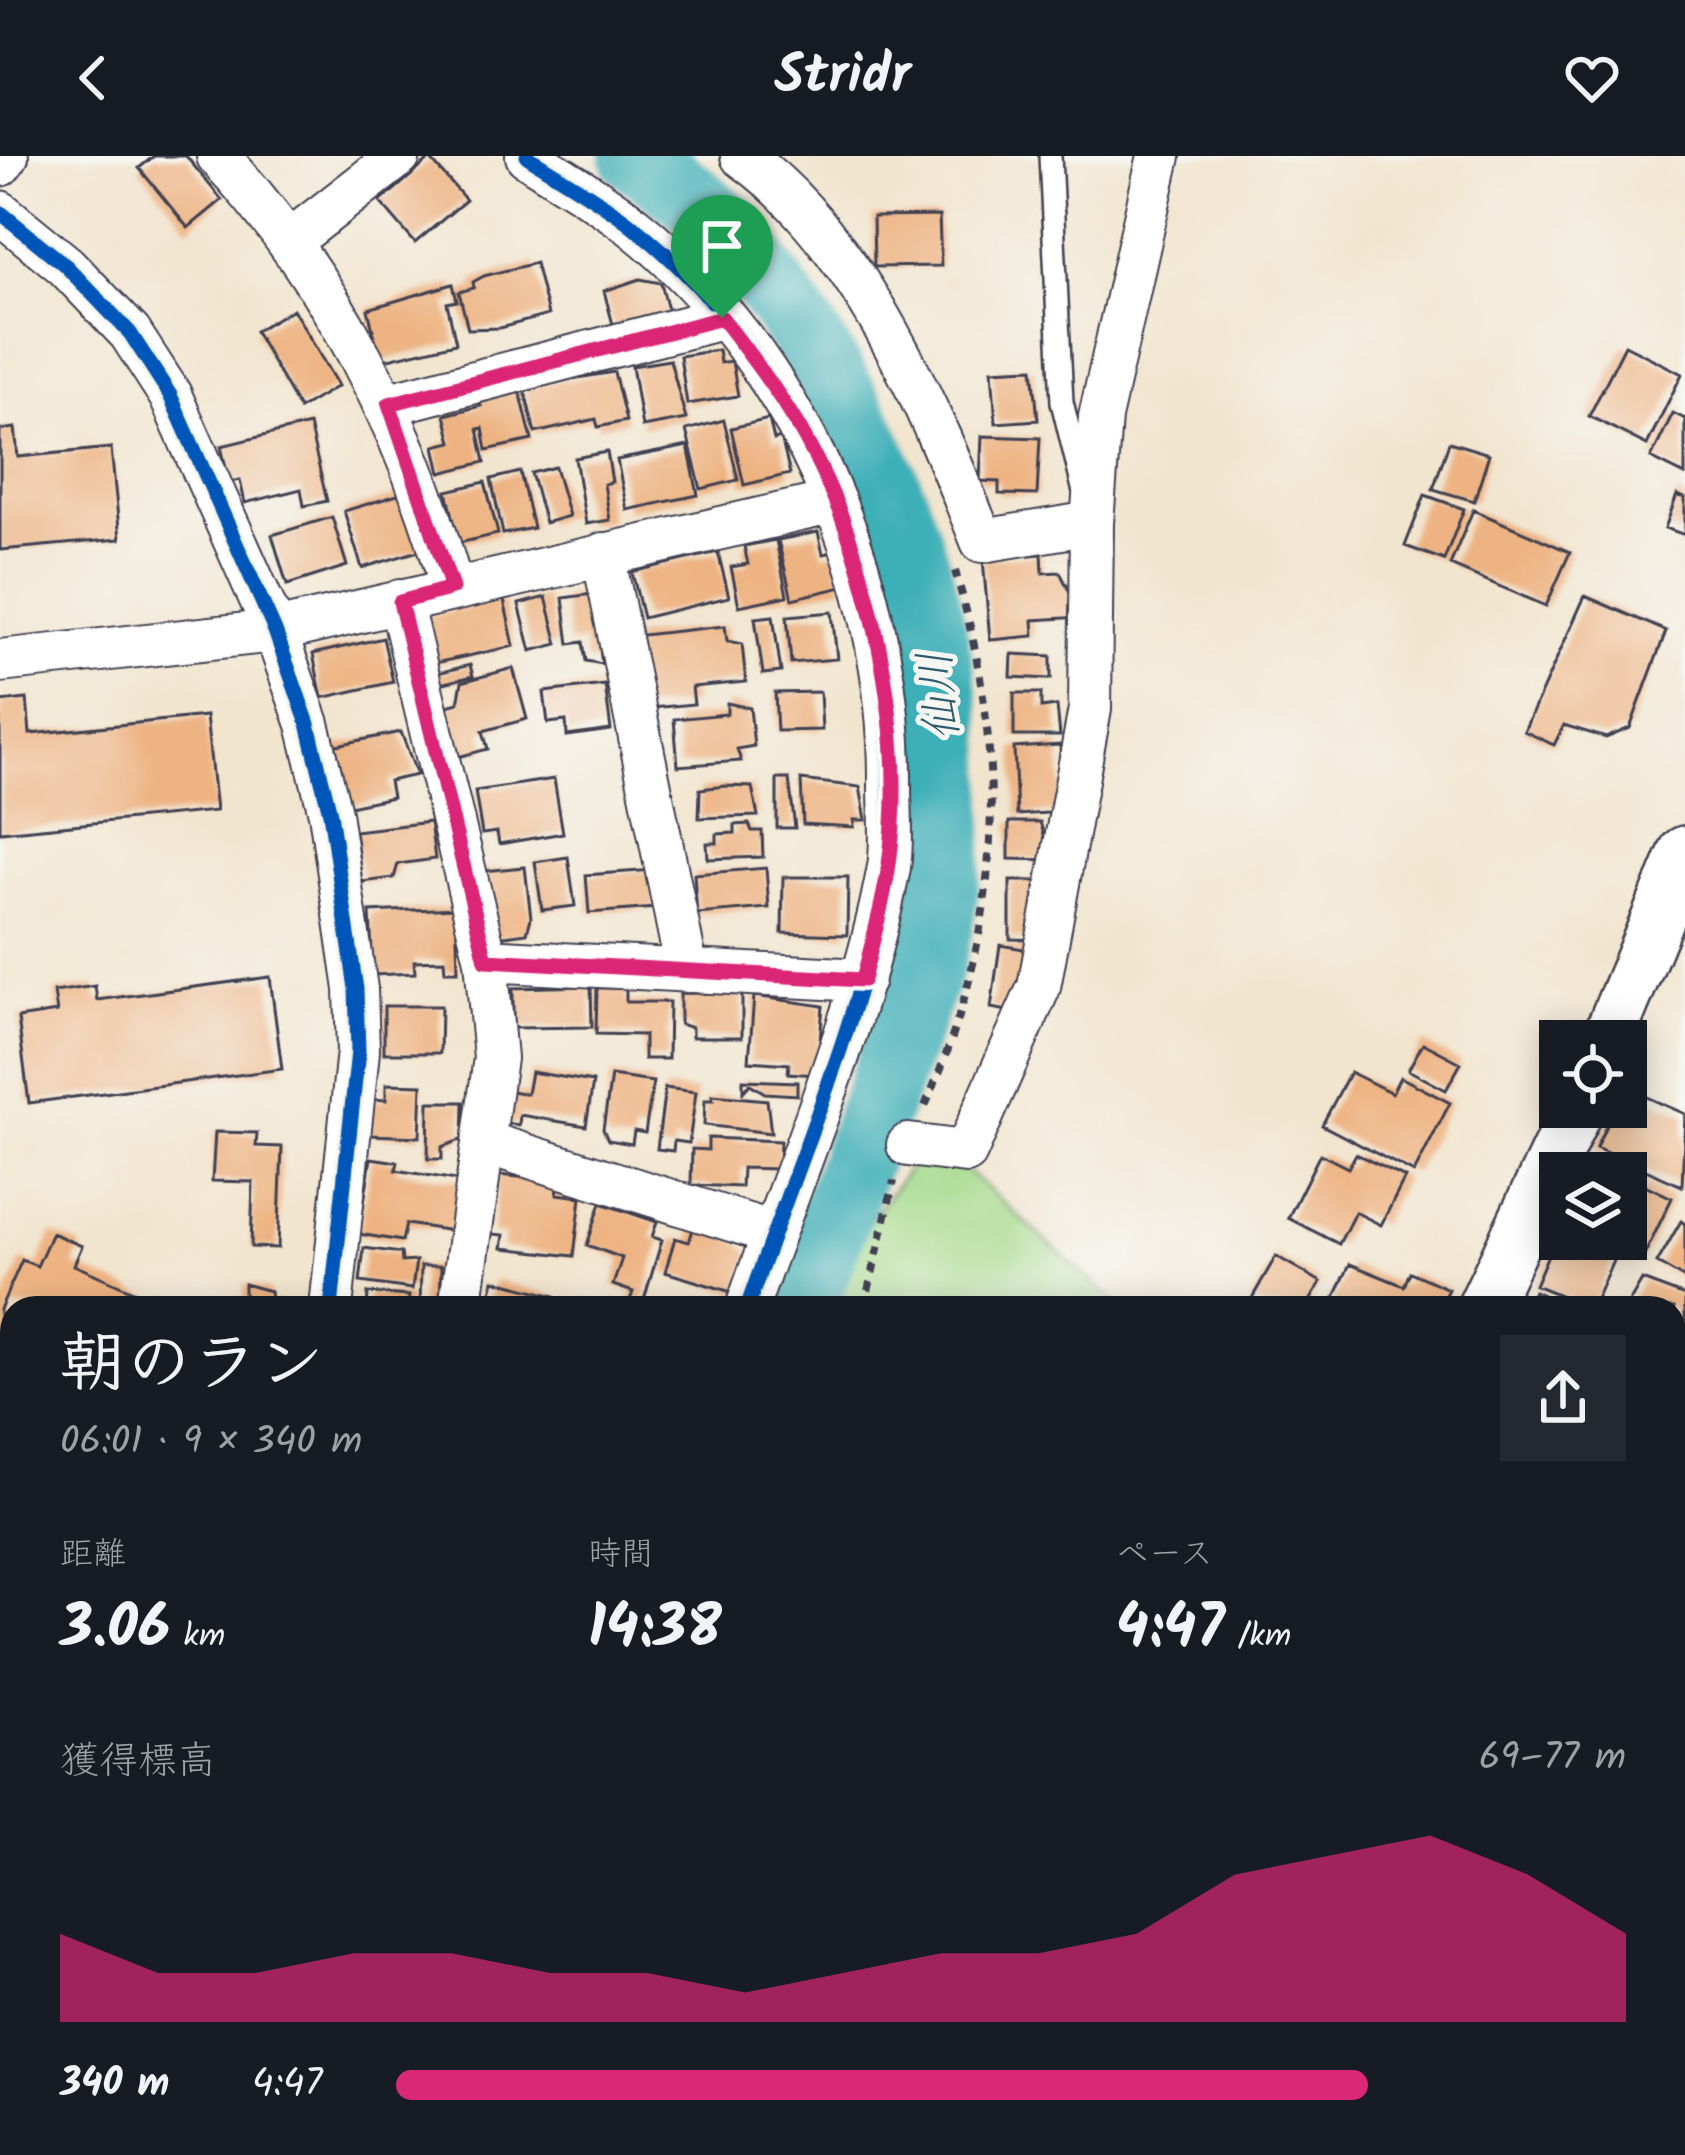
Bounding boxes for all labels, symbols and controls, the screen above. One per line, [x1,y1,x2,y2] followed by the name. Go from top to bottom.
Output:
[774,35,911,121] text: Stridr
[60,45,126,111] icon: back
[1559,45,1625,111] icon: heart
[671,195,773,318] pin
[689,213,755,279] icon: arrive
[900,647,981,744] water label: 仙川
[1539,1020,1647,1260] map controls
[1539,1020,1647,1128] button: locate
[1539,1152,1647,1260] button: layers
[60,1314,324,1419] text: 朝のラン
[1500,1335,1626,1461] button: share
[60,1412,362,1474] text: 06:01 · 9 × 340 m
[60,1529,126,1582] text: 距離
[588,1529,654,1582] text: 時間
[1116,1529,1213,1582] text: ペース
[60,1582,170,1678] text: 3.06
[588,1582,722,1678] text: 14:38
[1116,1582,1224,1678] text: 4:47
[170,1611,225,1664] text: km
[1224,1611,1291,1664] text: /km
[1479,1728,1626,1790] text: 69–77 m
[60,1732,216,1794] text: 獲得標高
[60,2054,170,2116] text: 340 m
[252,2054,323,2116] text: 4:47

